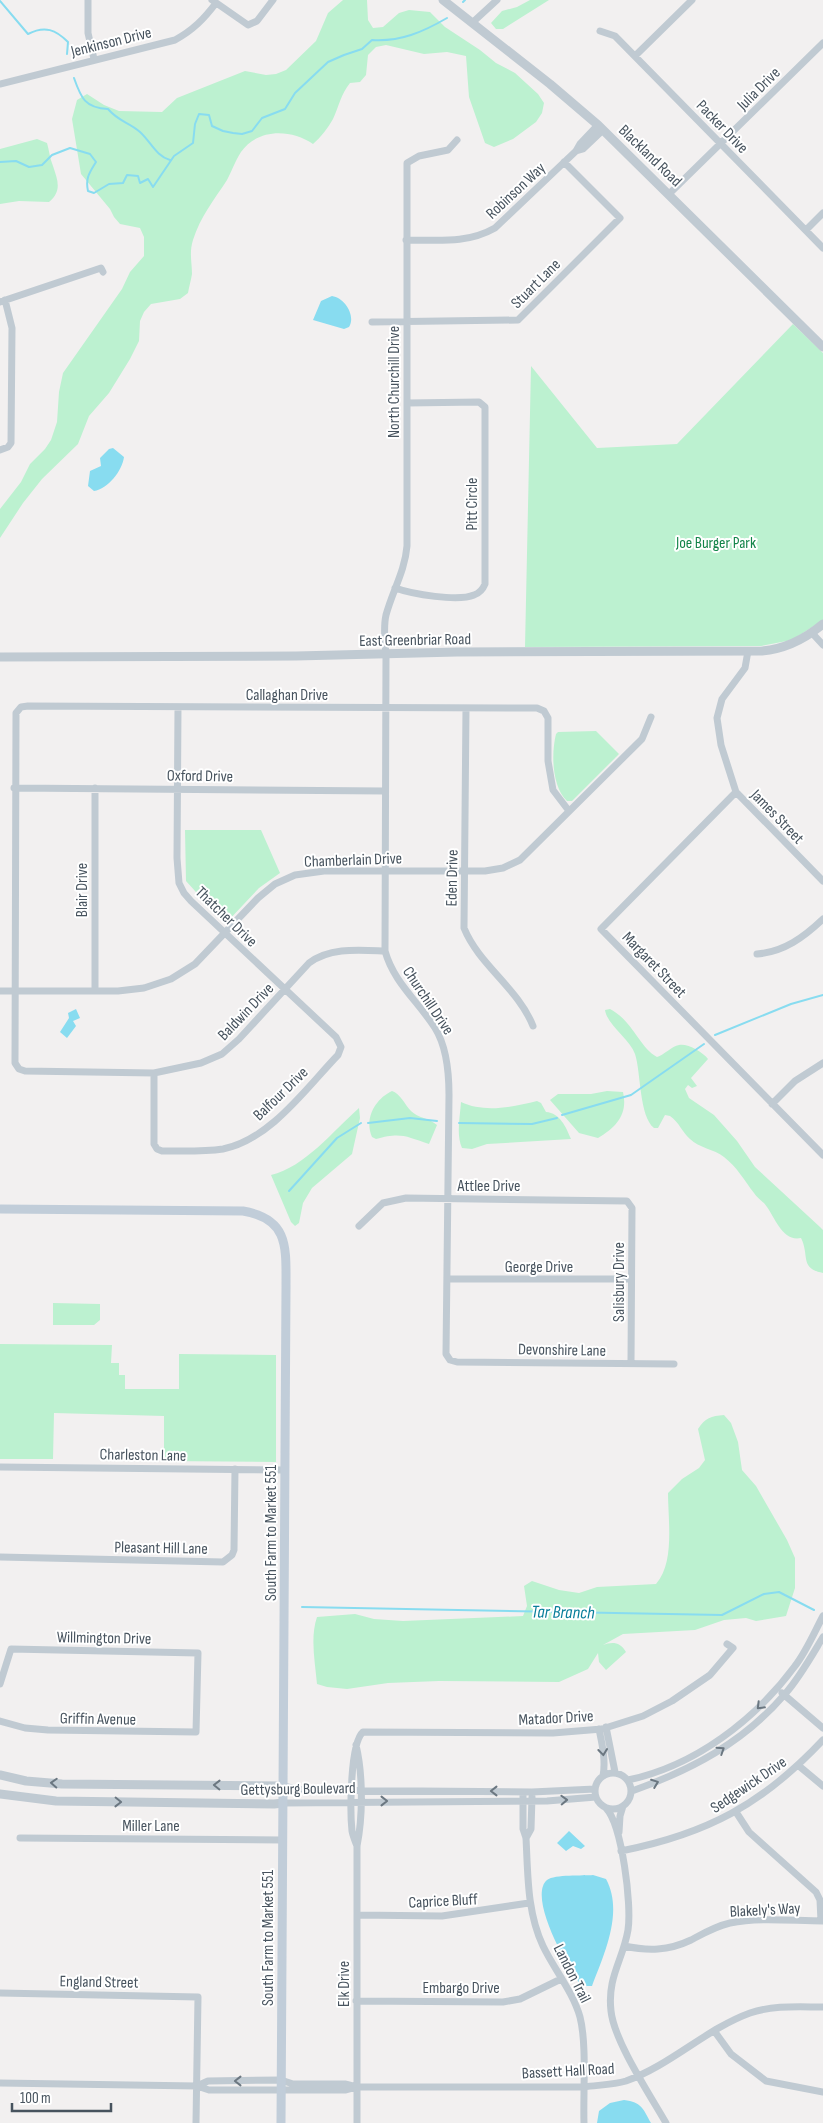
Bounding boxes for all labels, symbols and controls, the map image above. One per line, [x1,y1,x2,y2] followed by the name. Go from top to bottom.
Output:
[68,23,154,62] street label: Jenkinson Drive
[733,64,784,115] street label: Julia Drive
[692,97,752,158] street label: Packer Drive
[614,121,686,191] street label: Blackland Road
[482,159,550,223] street label: Robinson Way
[507,255,565,313] street label: Stuart Lane
[385,326,404,438] street label: North Churchill Drive
[463,478,482,530] street label: Pitt Circle
[675,534,756,553] park label: Joe Burger Park
[359,630,471,651] street label: East Greenbriar Road
[246,686,328,705] street label: Callaghan Drive
[167,766,233,787] street label: Oxford Drive
[746,785,808,848] street label: James Street
[304,849,402,872] street label: Chamberlain Drive
[443,849,462,907] street label: Eden Drive
[73,863,92,917] street label: Blair Drive
[191,883,261,951] street label: Thatcher Drive
[618,928,690,1002] street label: Margaret Street
[398,963,458,1039] street label: Churchill Drive
[214,979,278,1045] street label: Baldwin Drive
[250,1063,312,1125] street label: Balfour Drive
[457,1177,520,1196] street label: Attlee Drive
[610,1242,629,1322] street label: Salisbury Drive
[505,1258,573,1277] street label: George Drive
[518,1340,606,1361] street label: Devonshire Lane
[99,1445,186,1466] street label: Charleston Lane
[262,1465,281,1601] street label: South Farm to Market 551
[114,1538,208,1559] street label: Pleasant Hill Lane
[531,1601,595,1624] water label: Tar Branch
[57,1628,151,1649] street label: Willmington Drive
[757,1700,766,1709] one-way arrow
[518,1707,594,1730] street label: Matador Drive
[60,1709,136,1730] street label: Griffin Avenue
[716,1746,725,1756] one-way arrow
[597,1749,608,1757] one-way arrow
[707,1753,790,1818] street label: Sedgewick Drive
[50,1778,58,1789] one-way arrow
[240,1779,356,1800] street label: Gettysburg Boulevard
[651,1779,659,1789] one-way arrow
[213,1780,220,1790] one-way arrow
[490,1786,498,1796] one-way arrow
[561,1795,569,1806] one-way arrow
[381,1796,389,1806] one-way arrow
[114,1797,122,1807] one-way arrow
[122,1817,180,1836] street label: Miller Lane
[259,1870,278,2006] street label: South Farm to Market 551
[408,1890,479,1913] street label: Caprice Bluff
[729,1899,801,1922] street label: Blakely's Way
[549,1941,595,2006] street label: Landon Trail
[335,1961,354,2007] street label: Elk Drive
[59,1972,139,1993] street label: England Street
[422,1979,500,1998] street label: Embargo Drive
[521,2060,615,2083] street label: Bassett Hall Road
[234,2076,242,2086] one-way arrow
[12,2080,111,2112] scale bar
[20,2089,51,2108] text: 100 m

